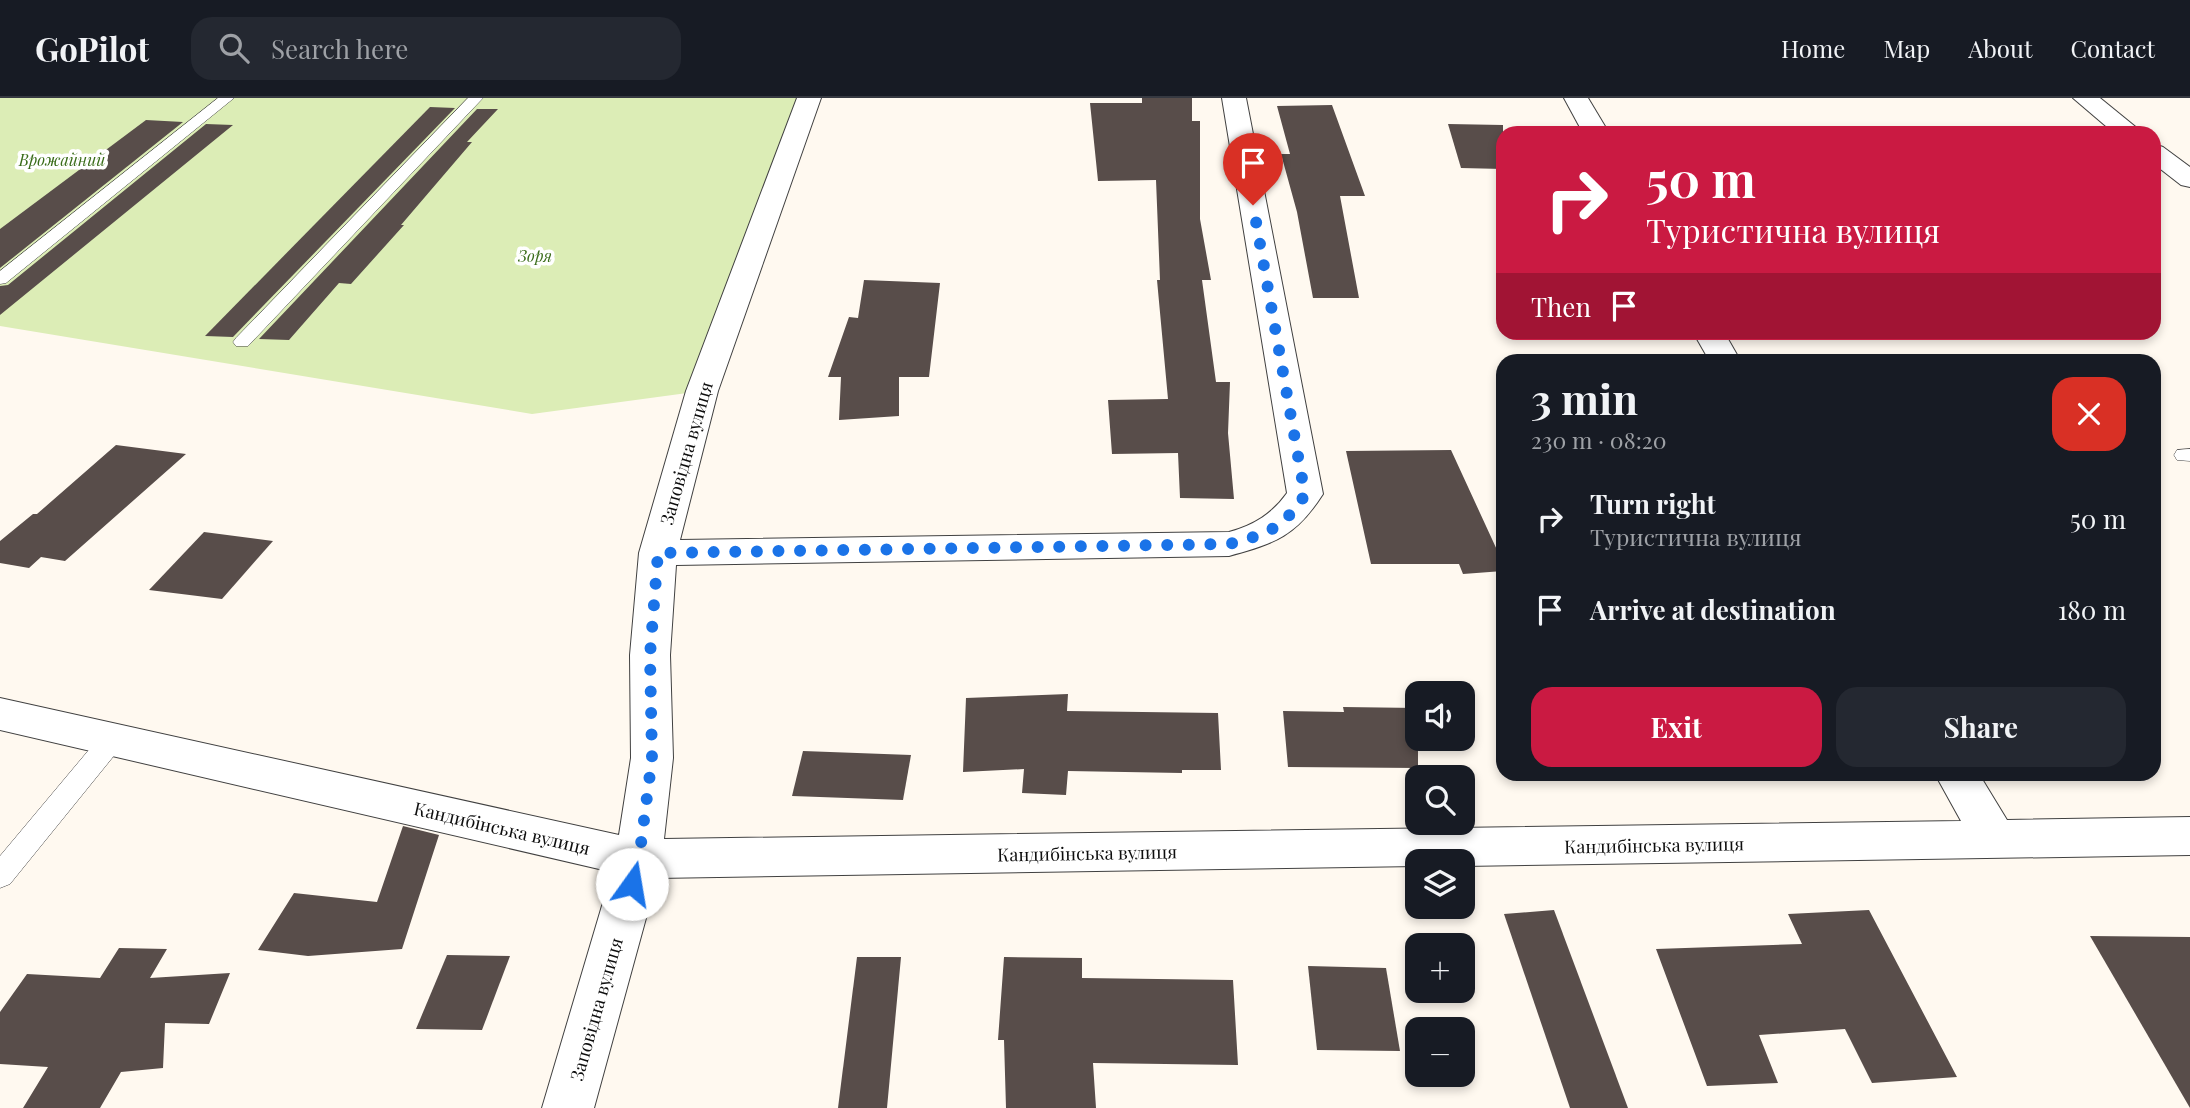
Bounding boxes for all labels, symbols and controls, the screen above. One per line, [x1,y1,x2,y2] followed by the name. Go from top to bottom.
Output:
[191,17,681,80] search box
[35,26,149,70] text: GoPilot
[215,29,253,67] icon: search
[271,31,408,66] text: Search here
[1781,32,1845,64] text: Home
[1883,32,1930,64] text: Map
[1968,32,2032,64] text: About
[2070,32,2155,64] text: Contact
[1223,133,1283,205] pin
[1234,144,1272,182] icon: arrive
[1646,145,1756,210] text: 50 m
[18,149,106,170] park label: Врожайний
[1531,154,1622,245] icon: right
[1646,208,1940,251] text: Туристична вулиця
[517,245,552,266] park label: Зоря
[1605,287,1643,325] icon: arrive
[1531,289,1591,324] text: Then
[1531,370,1638,426] text: 3 min
[2052,377,2126,451] button: close
[654,378,718,527] street label: Заповідна вулиця
[1531,424,1667,455] text: 230 m · 08:20
[1590,486,1716,521] text: Turn right
[1531,500,1569,538] icon: right
[2070,501,2126,536] text: 50 m
[1590,521,1802,552] text: Туристична вулиця
[1531,591,1569,629] icon: arrive
[1590,592,1836,627] text: Arrive at destination
[2058,592,2126,627] text: 180 m
[1405,681,1475,1087] map controls
[1405,681,1475,751] button: sound
[1531,687,1822,767] button: Exit
[1836,687,2126,767] button: Share
[1405,765,1475,835] button: search
[412,796,593,860] street label: Кандибінська вулиця
[1564,831,1744,859] street label: Кандибінська вулиця
[997,839,1177,867] street label: Кандибінська вулиця
[595,847,669,921] position arrow
[1405,849,1475,919] button: layers
[1405,933,1475,1003] button: +
[564,934,628,1083] street label: Заповідна вулиця
[1405,1017,1475,1087] button: −

